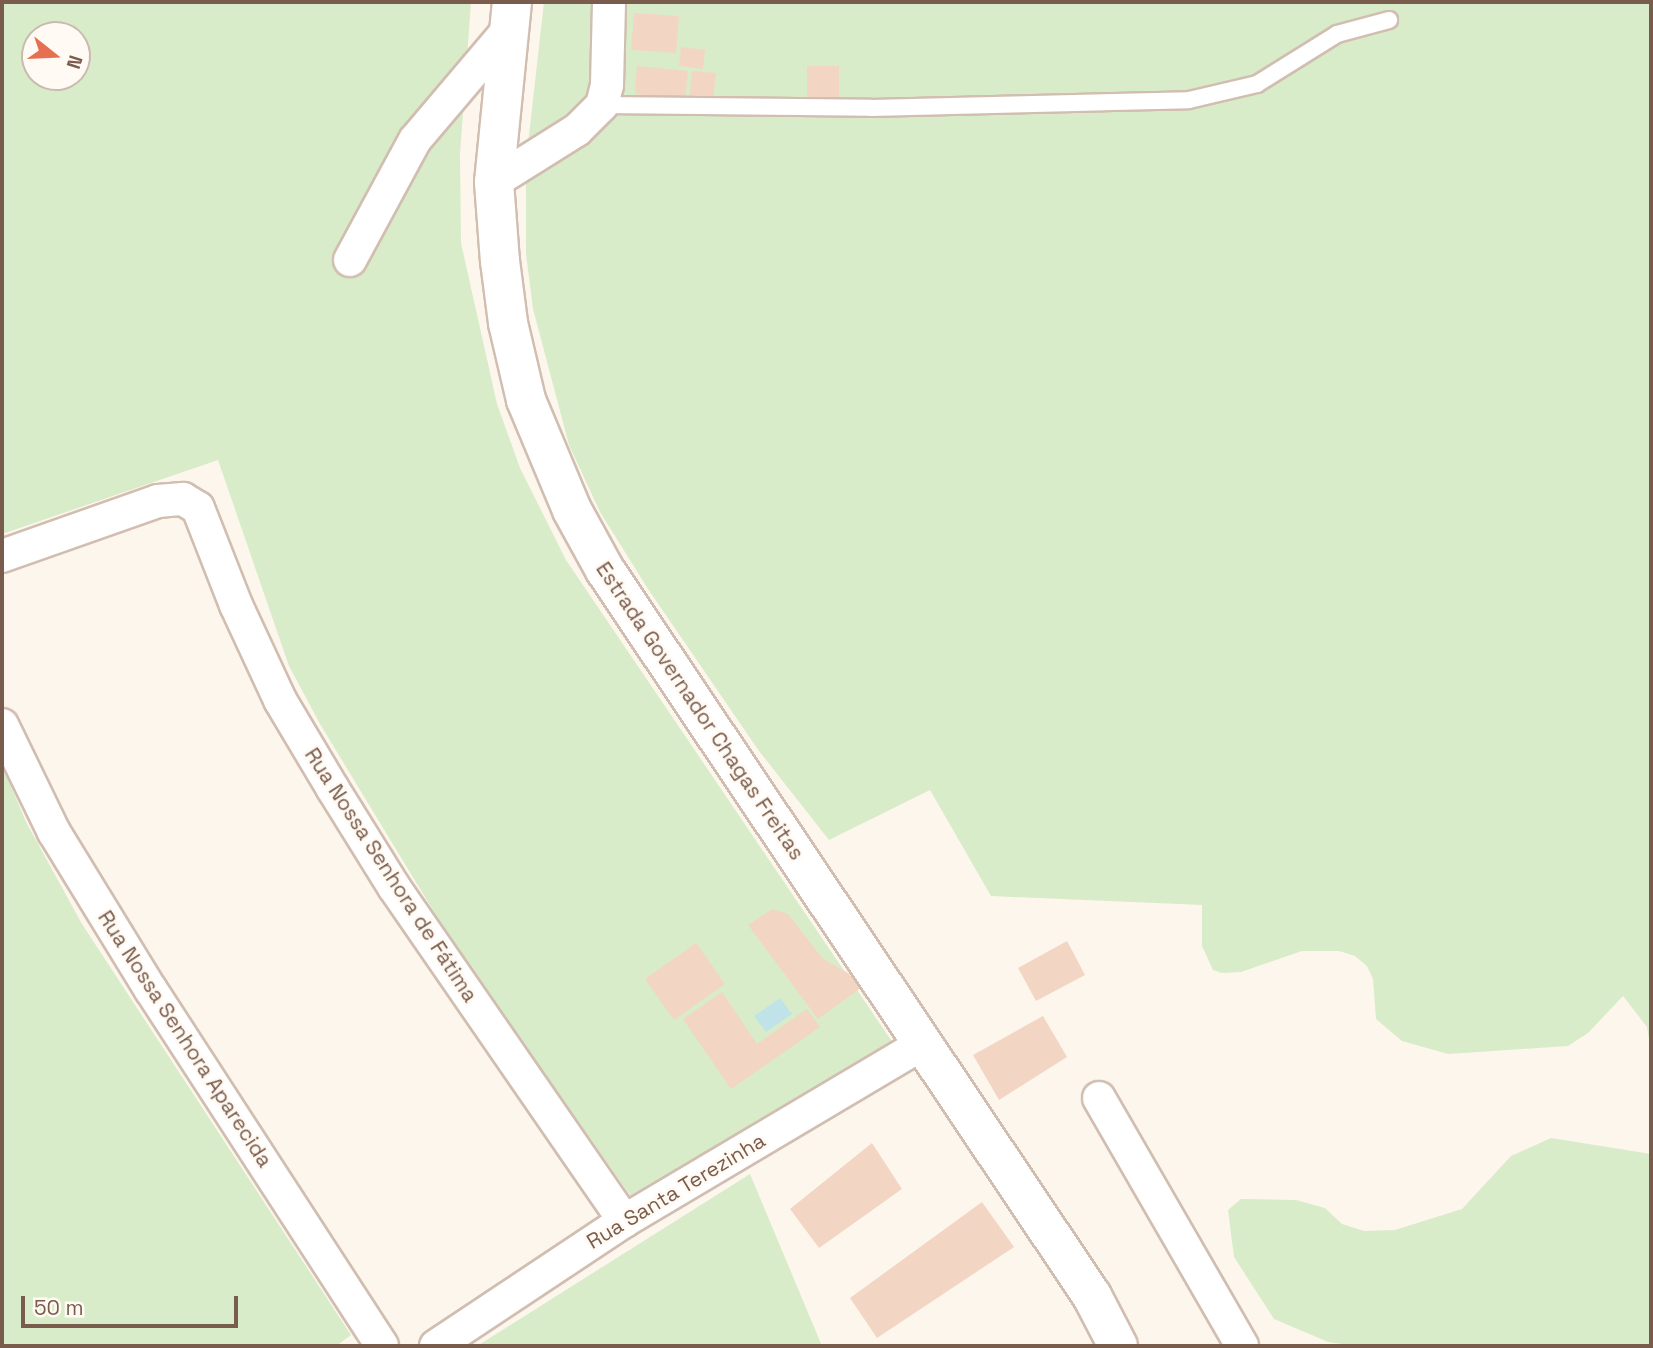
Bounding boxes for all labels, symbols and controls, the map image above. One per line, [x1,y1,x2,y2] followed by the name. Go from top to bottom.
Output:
[21,21,91,91] north arrow
[61,52,88,72] text: N
[591,557,809,865] street label: Estrada Governador Chagas Freitas
[299,743,483,1007] street label: Rua Nossa Senhora de Fátima
[92,906,278,1172] street label: Rua Nossa Senhora Aparecida
[582,1128,770,1254] street label: Rua Santa Terezinha
[24,1282,242,1326] scale bar
[34,1294,84,1321] text: 50 m

